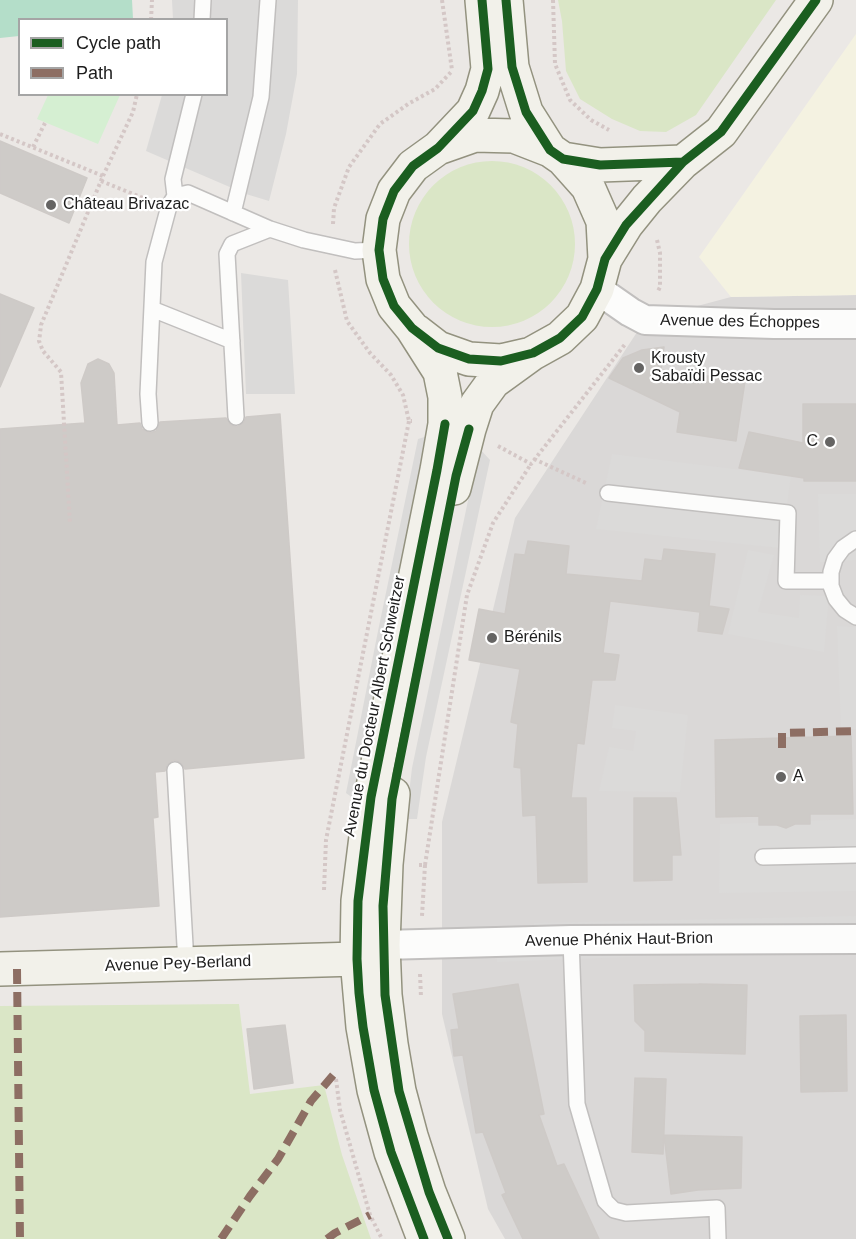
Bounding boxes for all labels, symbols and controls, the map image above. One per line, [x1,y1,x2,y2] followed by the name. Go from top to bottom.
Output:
[18,18,228,96] legend
[76,33,161,53] text: Cycle path
[76,63,113,83] text: Path
[63,195,189,215] place label: Château Brivazac
[44,198,58,212] marker: Château Brivazac
[660,311,820,333] street label: Avenue des Échoppes
[651,349,762,387] place label: Krousty Sabaïdi Pessac
[632,361,646,375] marker: Krousty Sabaïdi Pessac
[806,432,818,452] place label: C
[823,435,837,449] marker: C
[340,574,410,838] street label: Avenue du Docteur Albert Schweitzer
[504,628,562,648] place label: Bérénils
[485,631,499,645] marker: Bérénils
[793,767,804,787] place label: A
[774,770,788,784] marker: A
[525,929,713,951] street label: Avenue Phénix Haut-Brion
[104,952,252,976] street label: Avenue Pey-Berland

